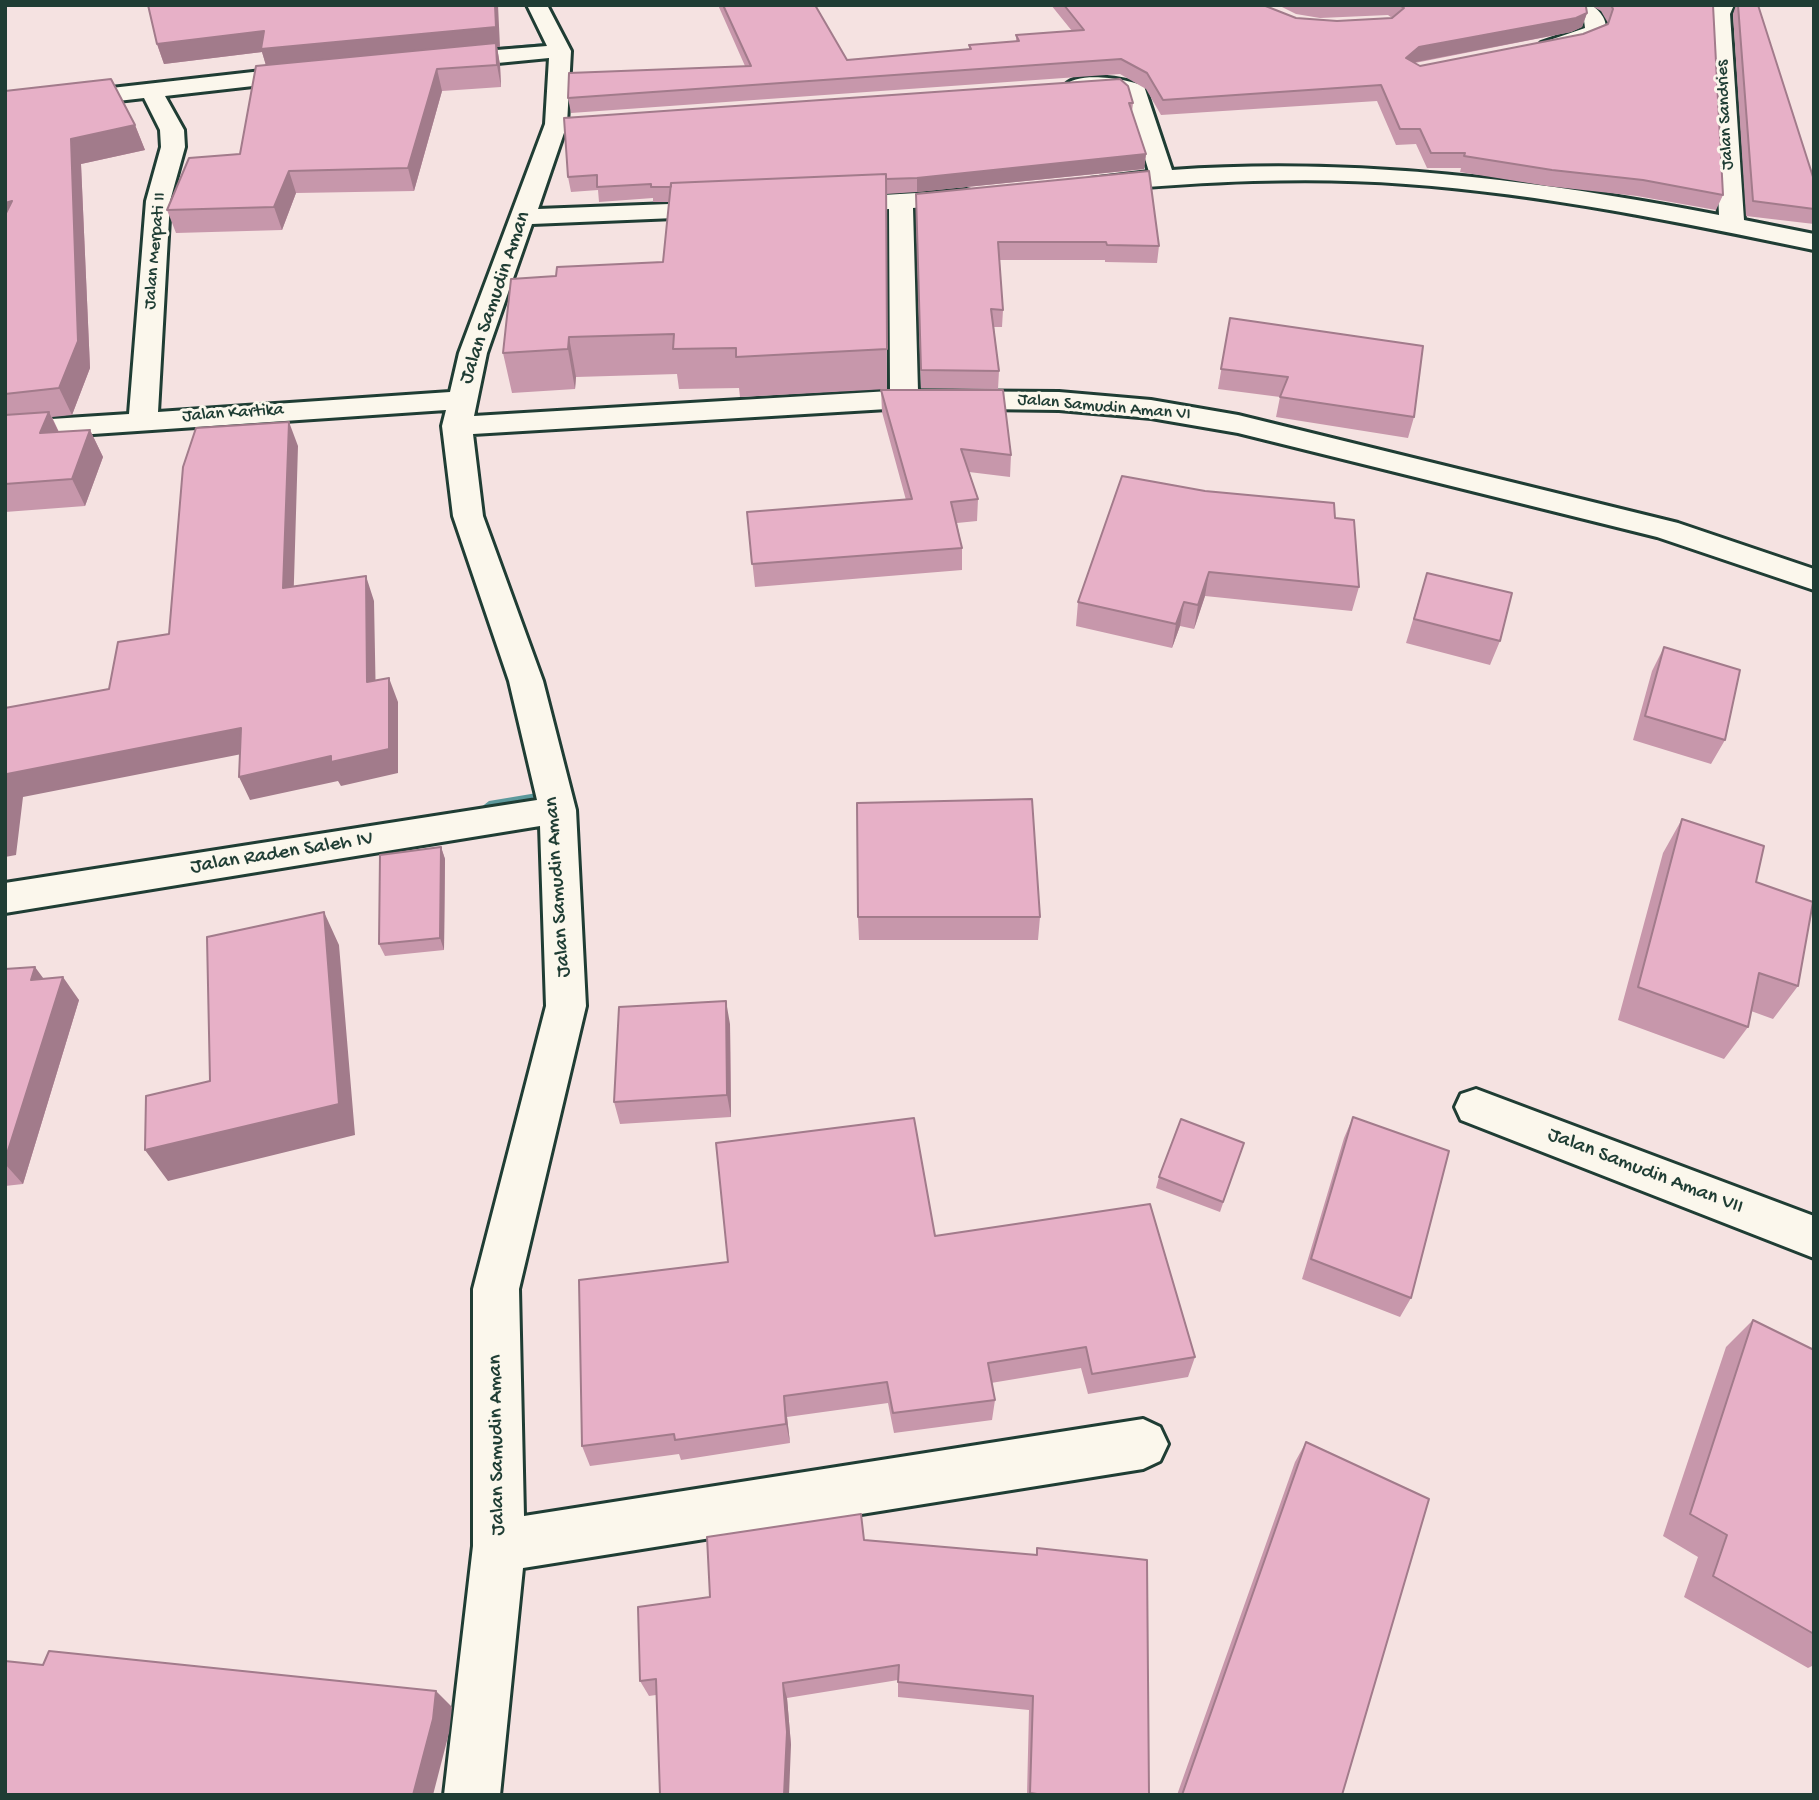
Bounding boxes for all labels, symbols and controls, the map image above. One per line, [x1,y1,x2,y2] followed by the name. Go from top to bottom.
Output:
[1712,60,1740,170] street label: Jalan Sandries
[140,192,172,310] street label: Jalan Merpati II
[455,208,537,388] street label: Jalan Samudin Aman
[1017,390,1191,426] street label: Jalan Samudin Aman VI
[181,400,285,428] street label: Jalan Kartika
[540,796,578,978] street label: Jalan Samudin Aman
[189,827,375,881] street label: Jalan Raden Saleh IV
[1544,1123,1746,1221] street label: Jalan Samudin Aman VII
[484,1354,512,1536] street label: Jalan Samudin Aman

